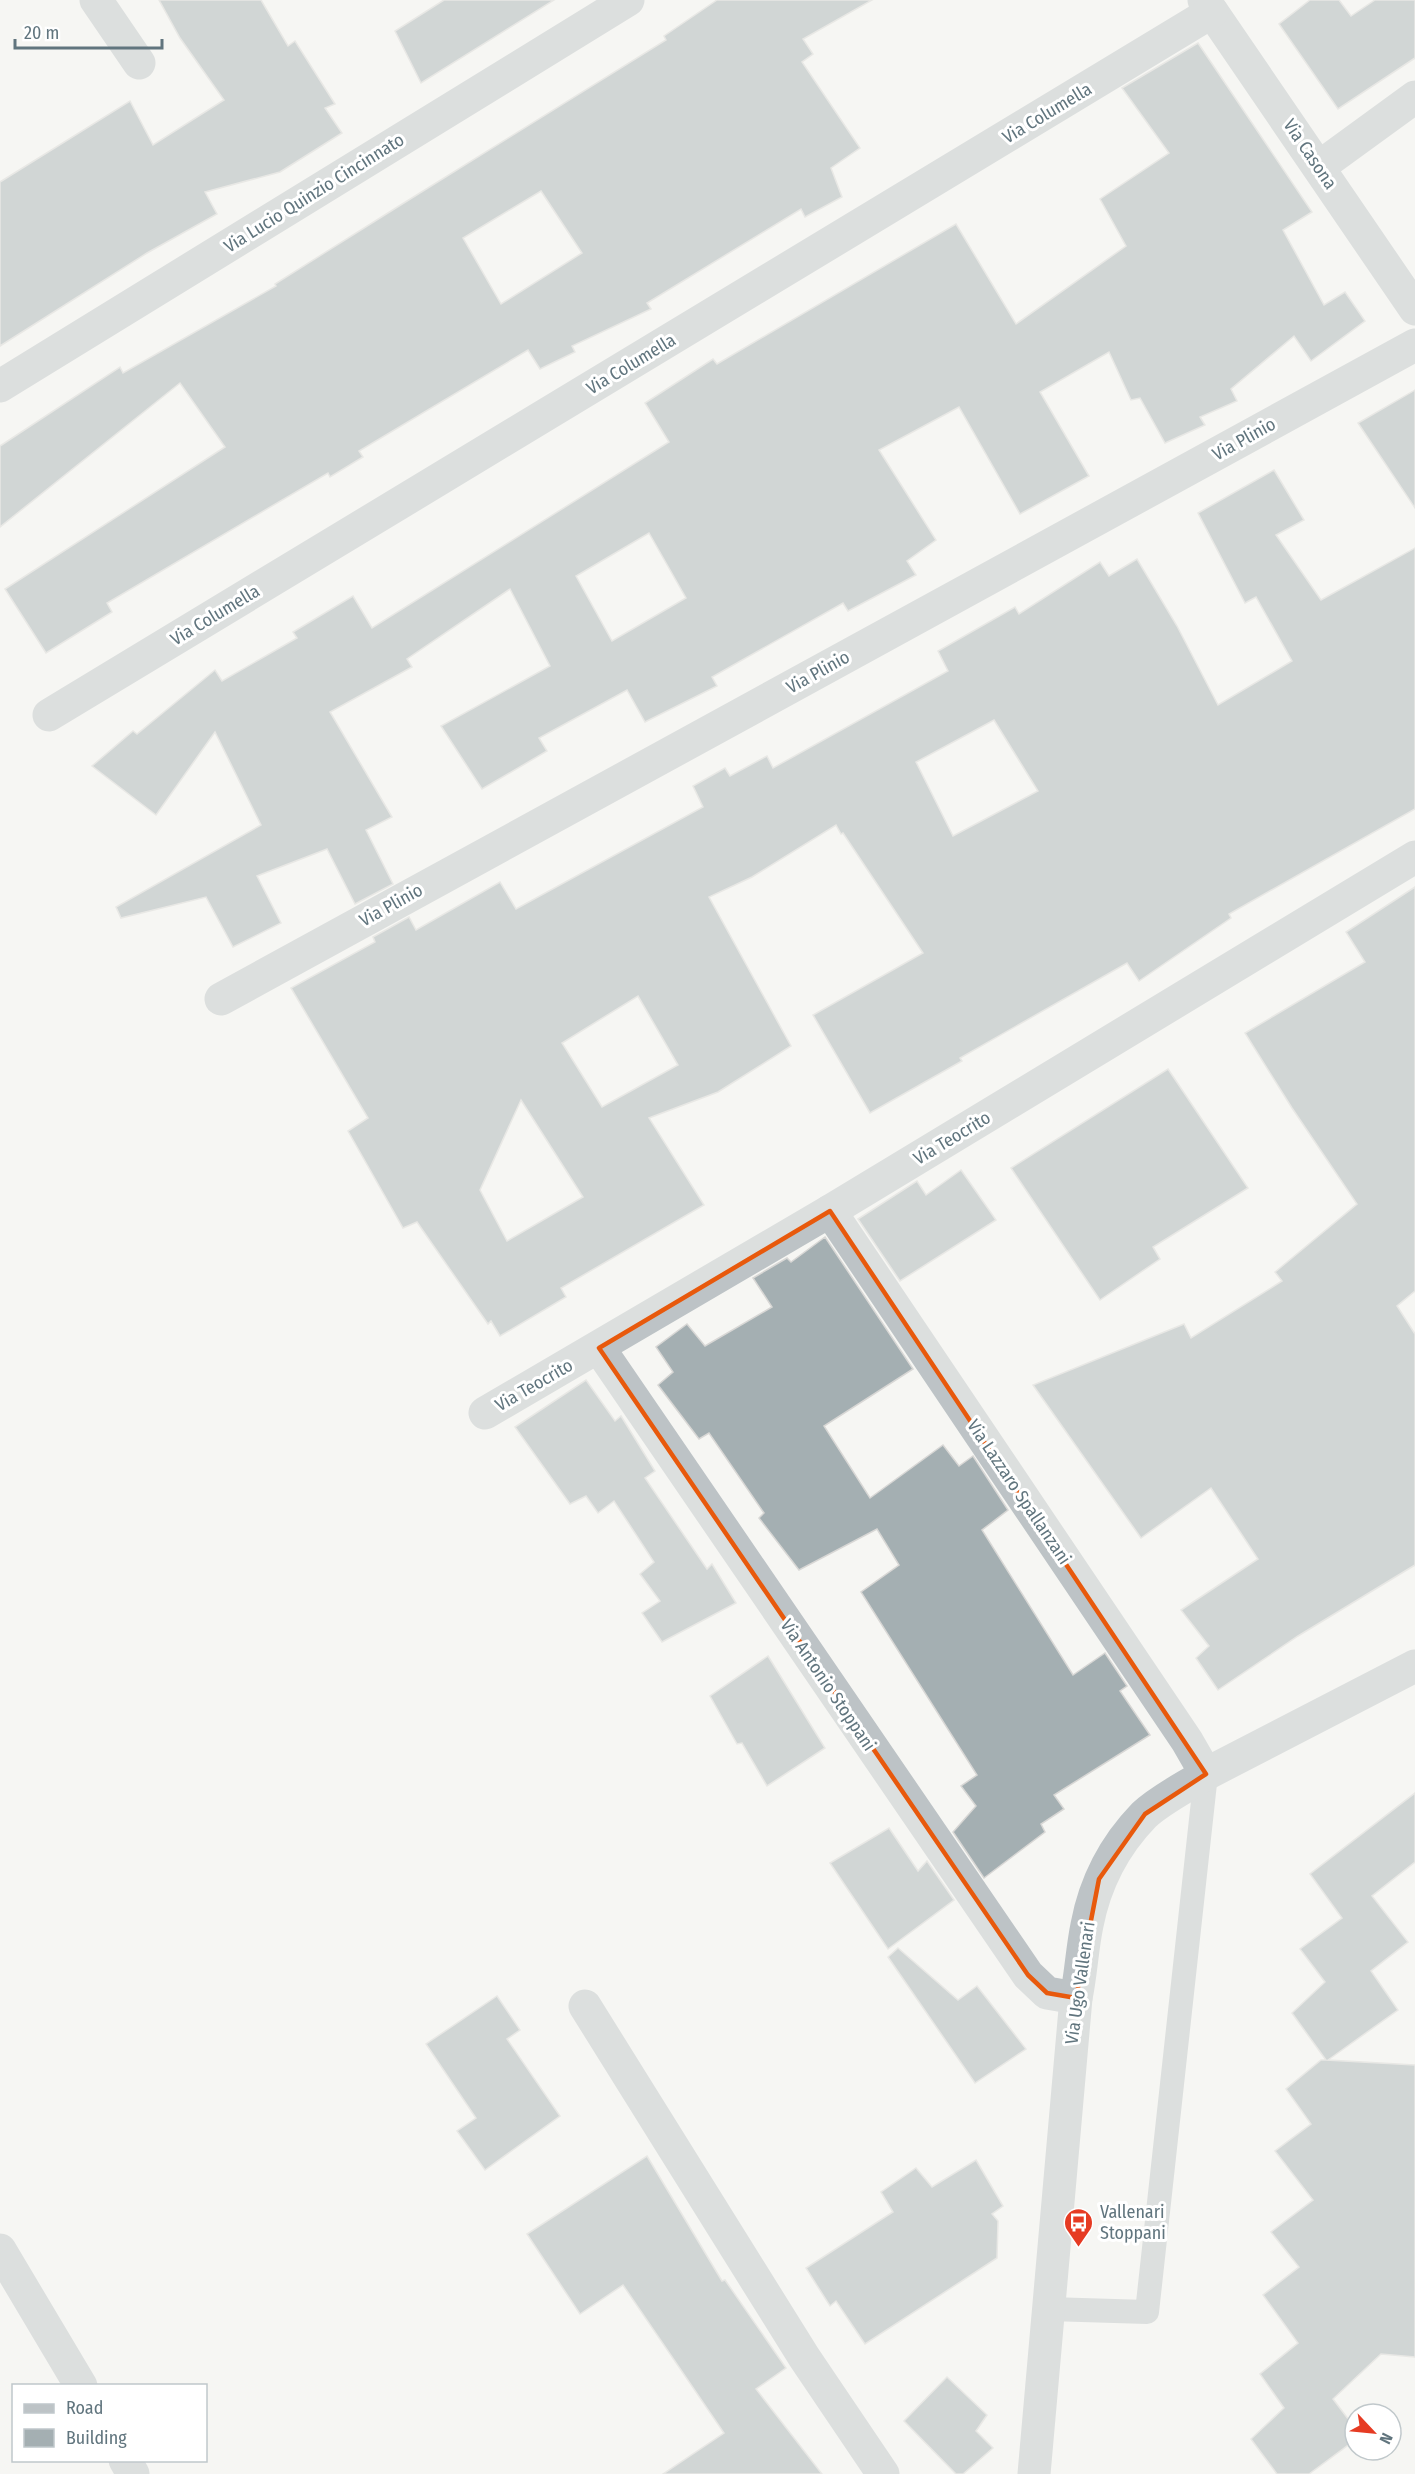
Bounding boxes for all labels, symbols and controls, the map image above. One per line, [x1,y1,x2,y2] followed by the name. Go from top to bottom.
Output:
[15,12,162,50] scale bar
[24,22,59,44] text: 20 m
[998,78,1096,148] street label: Via Columella
[1279,115,1342,193] street label: Via Casona
[220,129,408,257] street label: Via Lucio Quinzio Cincinnato
[582,329,680,399] street label: Via Columella
[1209,413,1279,465] street label: Via Plinio
[166,580,264,650] street label: Via Columella
[783,646,853,698] street label: Via Plinio
[356,879,426,931] street label: Via Plinio
[909,1106,995,1170] street label: Via Teocrito
[491,1354,577,1416] street label: Via Teocrito
[962,1415,1076,1569] street label: Via Lazzaro Spallanzani
[776,1615,880,1755] street label: Via Antonio Stoppani
[1060,1920,1100,2046] street label: Via Ugo Vallenari
[1100,2201,1166,2244] place label: Vallenari Stoppani
[1063,2206,1095,2248] bus stop icon: Vallenari Stoppani
[12,2384,207,2462] legend
[66,2397,103,2419] text: Road
[1343,2402,1403,2462] north arrow
[66,2427,127,2449] text: Building
[1375,2430,1397,2447] text: N

